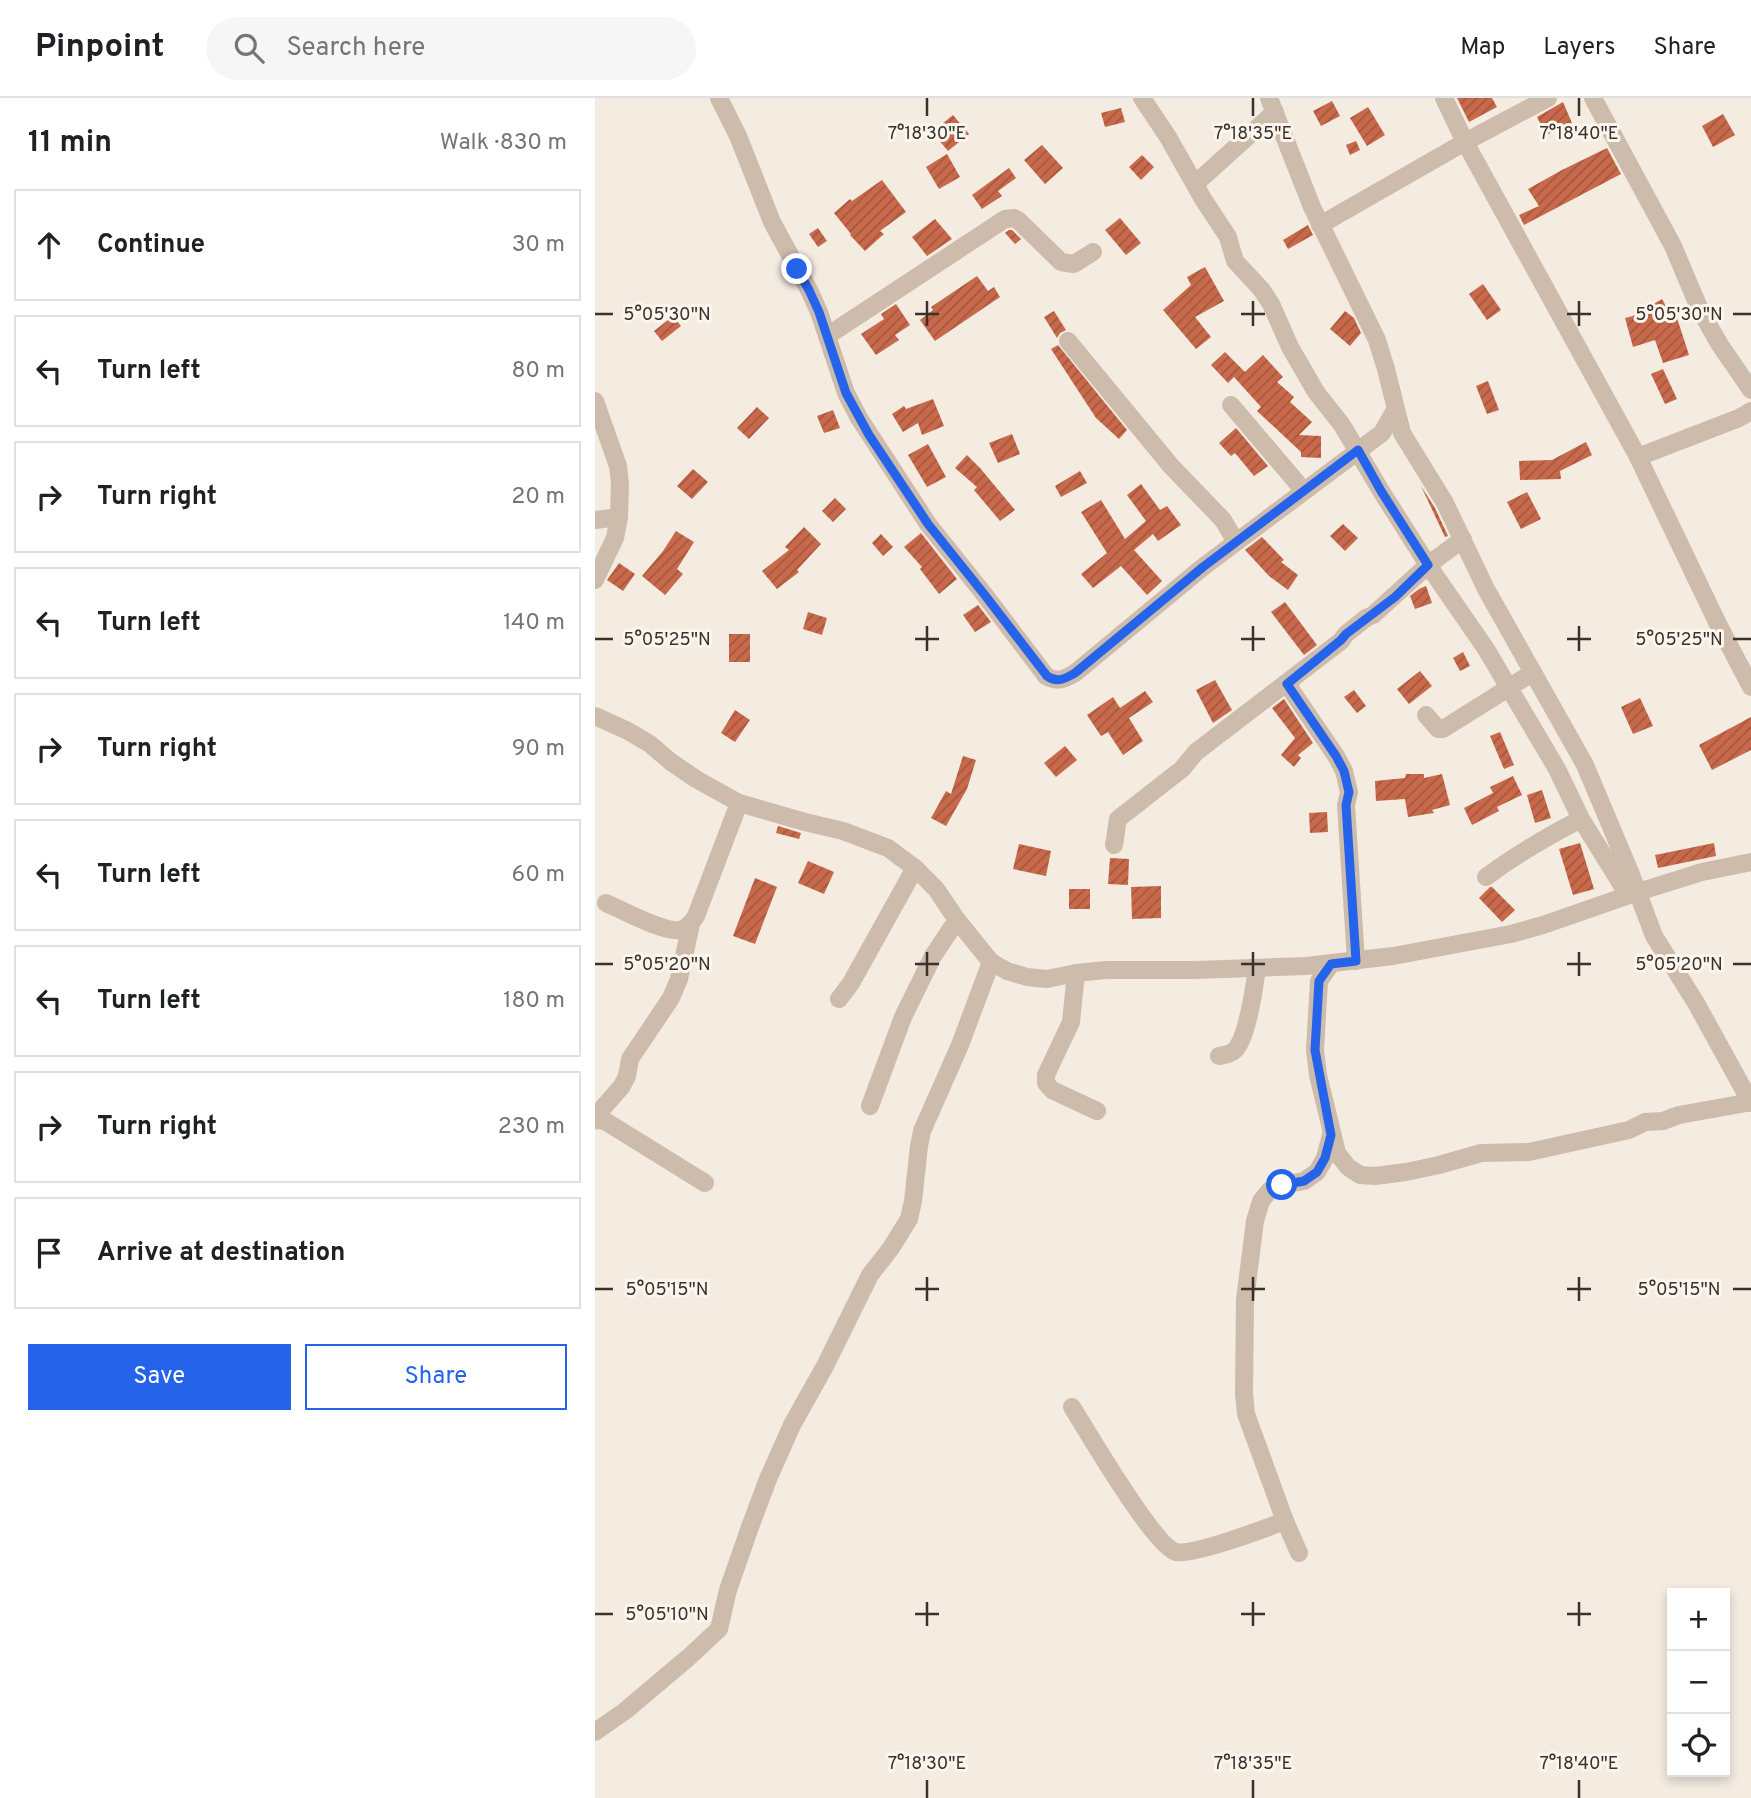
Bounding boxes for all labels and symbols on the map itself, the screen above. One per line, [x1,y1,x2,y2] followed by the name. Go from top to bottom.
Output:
[888,123,966,146] text: 7°18'30"E
[1214,123,1292,146] text: 7°18'35"E
[1539,123,1619,146] text: 7°18'40"E
[781,253,812,284] route end
[623,304,711,327] text: 5°05'30"N
[1635,304,1723,327] text: 5°05'30"N
[623,629,711,652] text: 5°05'25"N
[1635,629,1723,652] text: 5°05'25"N
[623,954,711,977] text: 5°05'20"N
[1635,954,1723,977] text: 5°05'20"N
[1266,1169,1297,1200] route start
[625,1279,709,1302] text: 5°05'15"N
[1637,1279,1721,1302] text: 5°05'15"N
[625,1604,709,1627] text: 5°05'10"N
[888,1753,966,1776] text: 7°18'30"E
[1214,1753,1292,1776] text: 7°18'35"E
[1539,1753,1619,1776] text: 7°18'40"E

